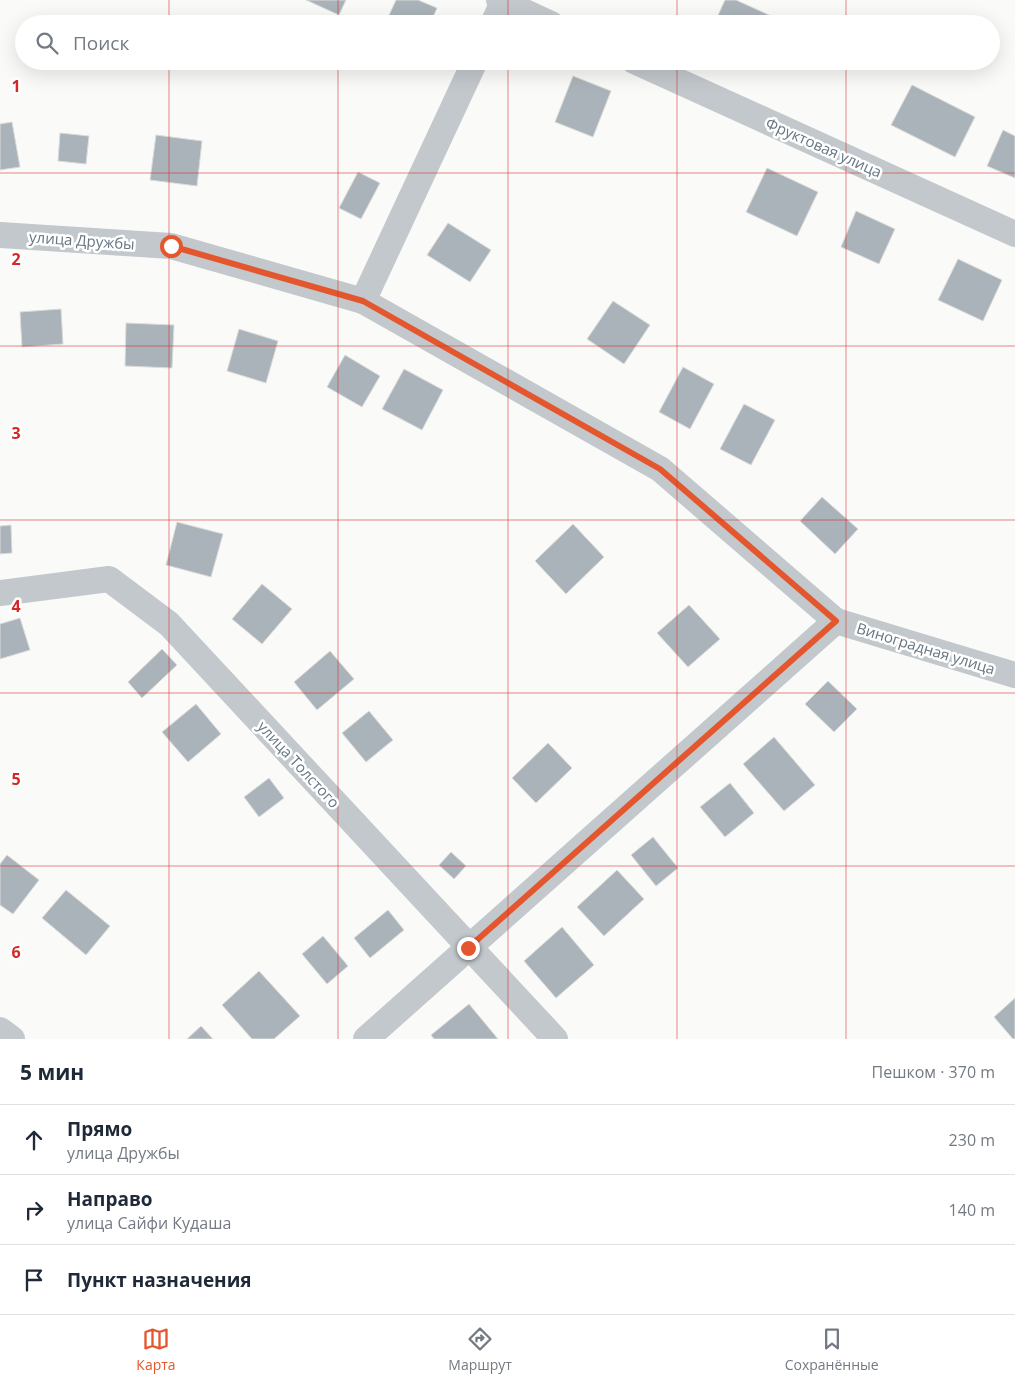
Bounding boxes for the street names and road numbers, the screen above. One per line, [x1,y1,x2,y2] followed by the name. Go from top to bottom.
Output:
[763,112,885,182] street label: Фруктовая улица
[29,226,135,254] street label: улица Дружбы
[854,617,998,679] street label: Виноградная улица
[254,716,344,812] street label: улица Толстого

